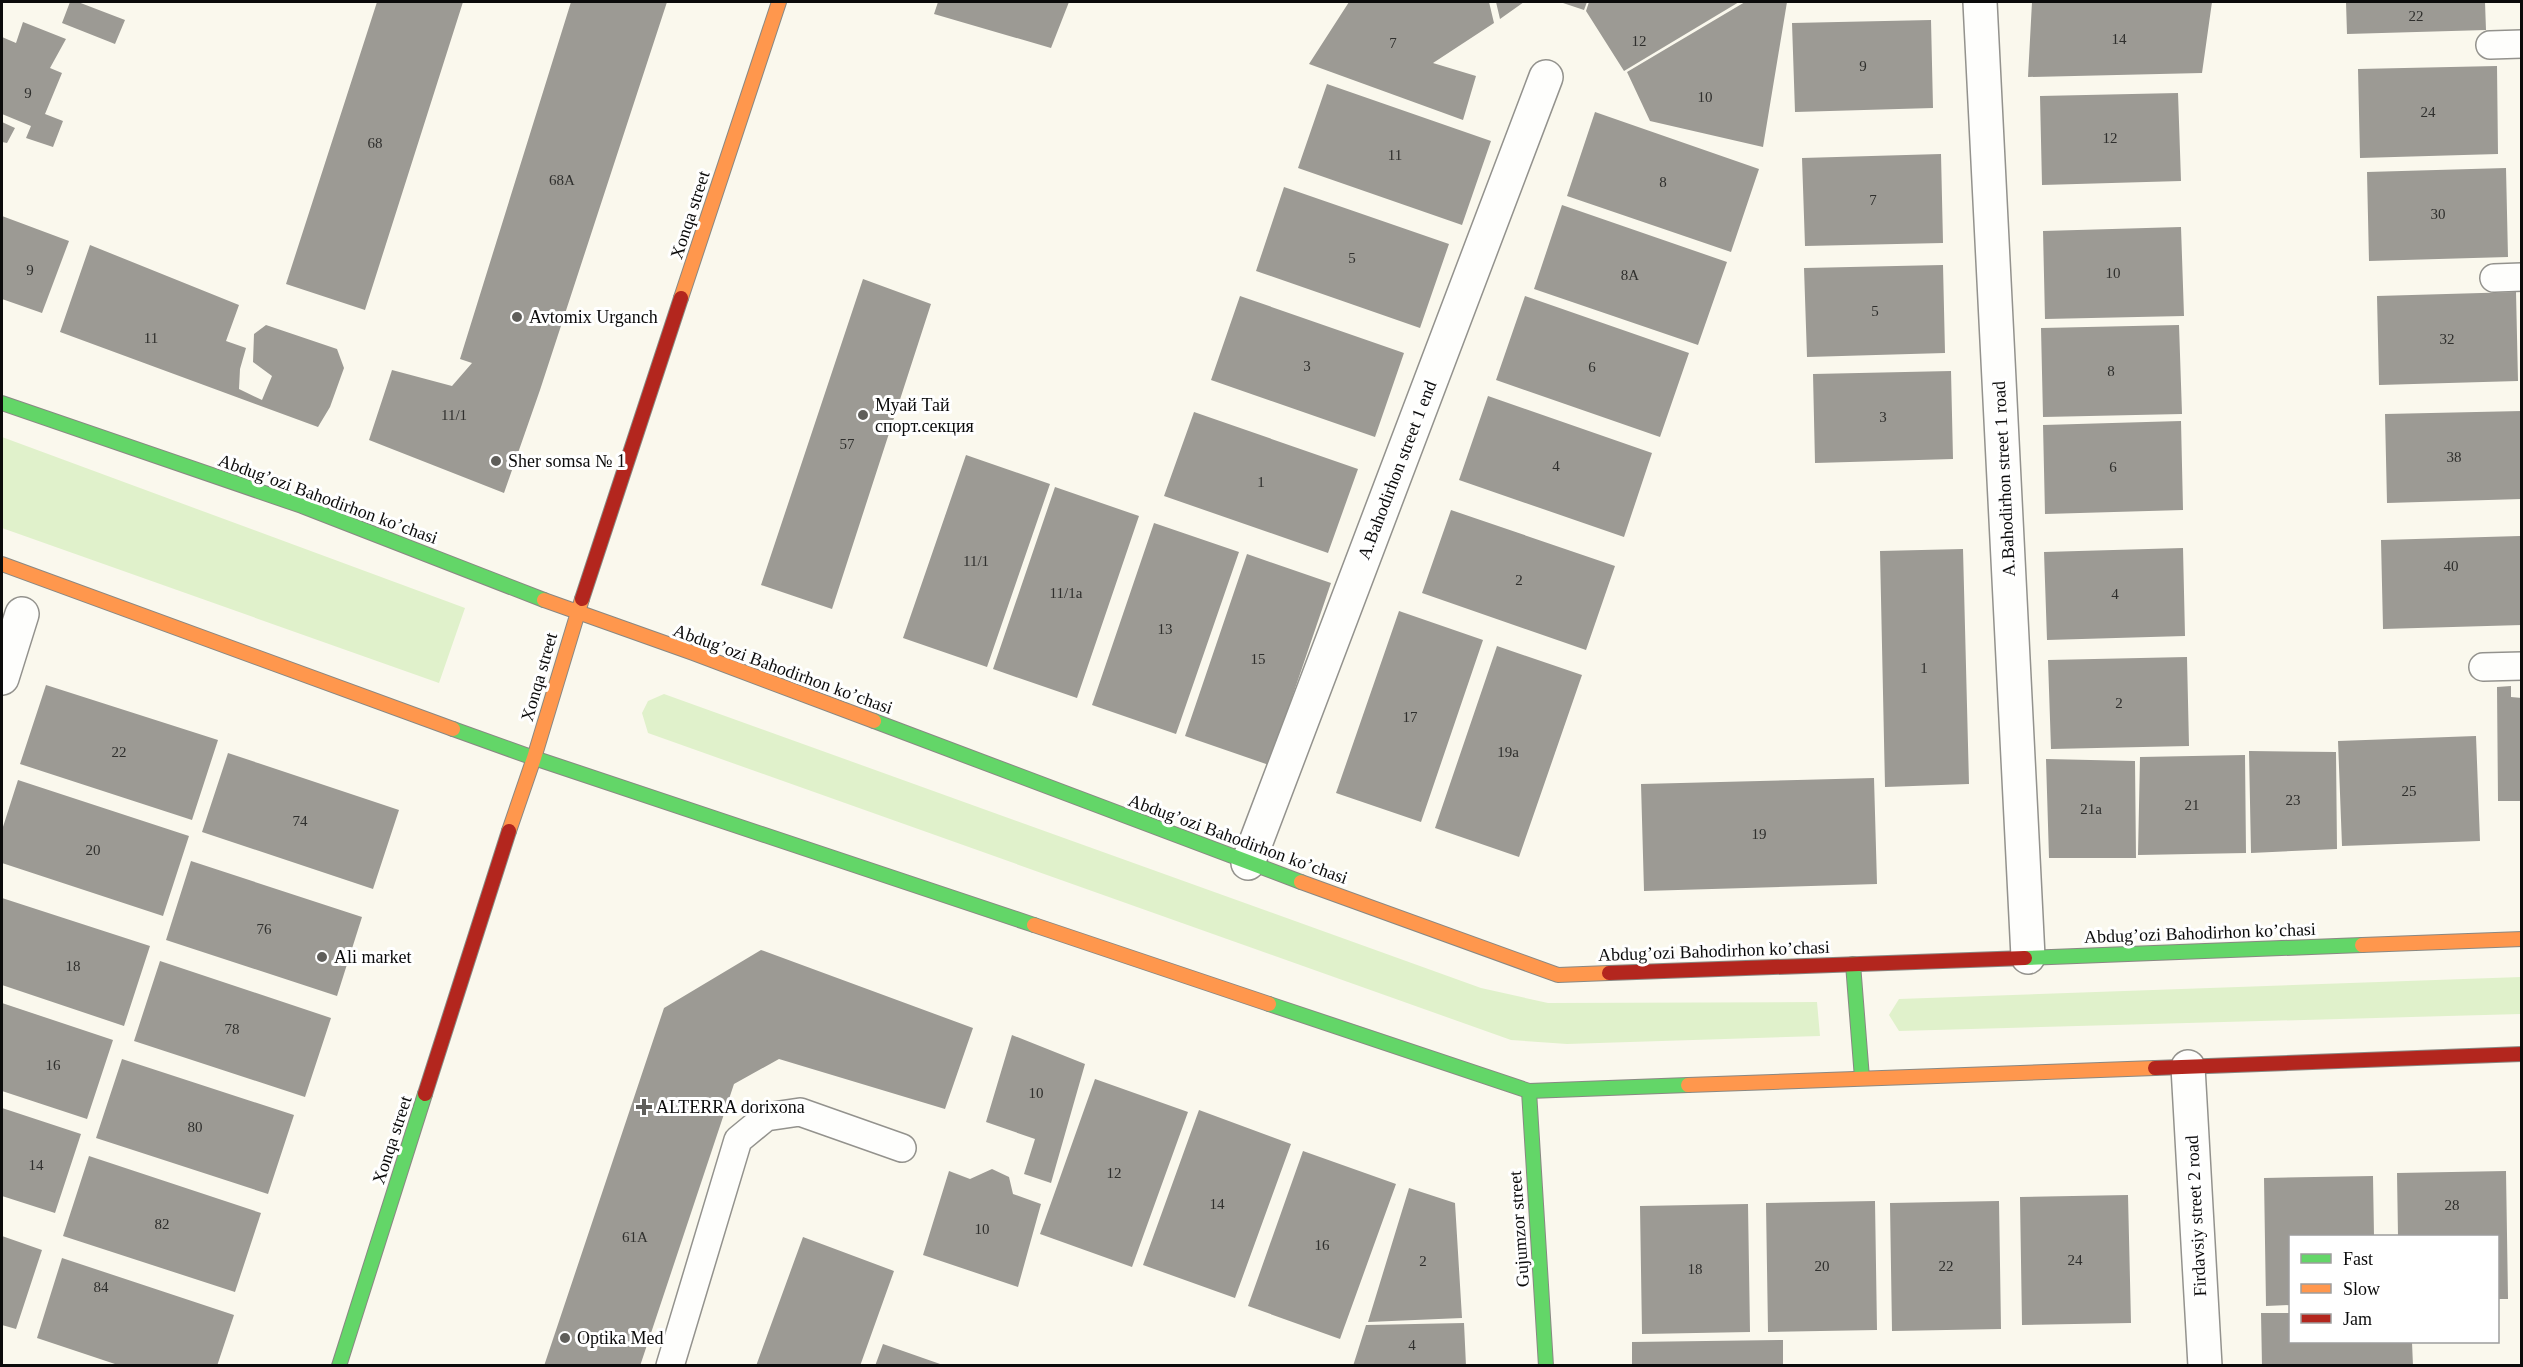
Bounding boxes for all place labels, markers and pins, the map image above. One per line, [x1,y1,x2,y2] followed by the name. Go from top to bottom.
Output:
[529,307,658,327] place label: Avtomix Urganch
[510,310,524,324] marker: Avtomix Urganch
[875,395,974,436] place label: Муай Тай спорт.секция
[856,408,870,422] marker: Муай Тай спорт.секция
[508,451,626,471] place label: Sher somsa № 1
[489,454,503,468] marker: Sher somsa № 1
[334,947,411,967] place label: Ali market
[315,950,329,964] marker: Ali market
[656,1097,805,1117] place label: ALTERRA dorixona
[637,1100,651,1114] marker: ALTERRA dorixona
[577,1328,663,1348] place label: Optika Med
[558,1331,572,1345] marker: Optika Med

